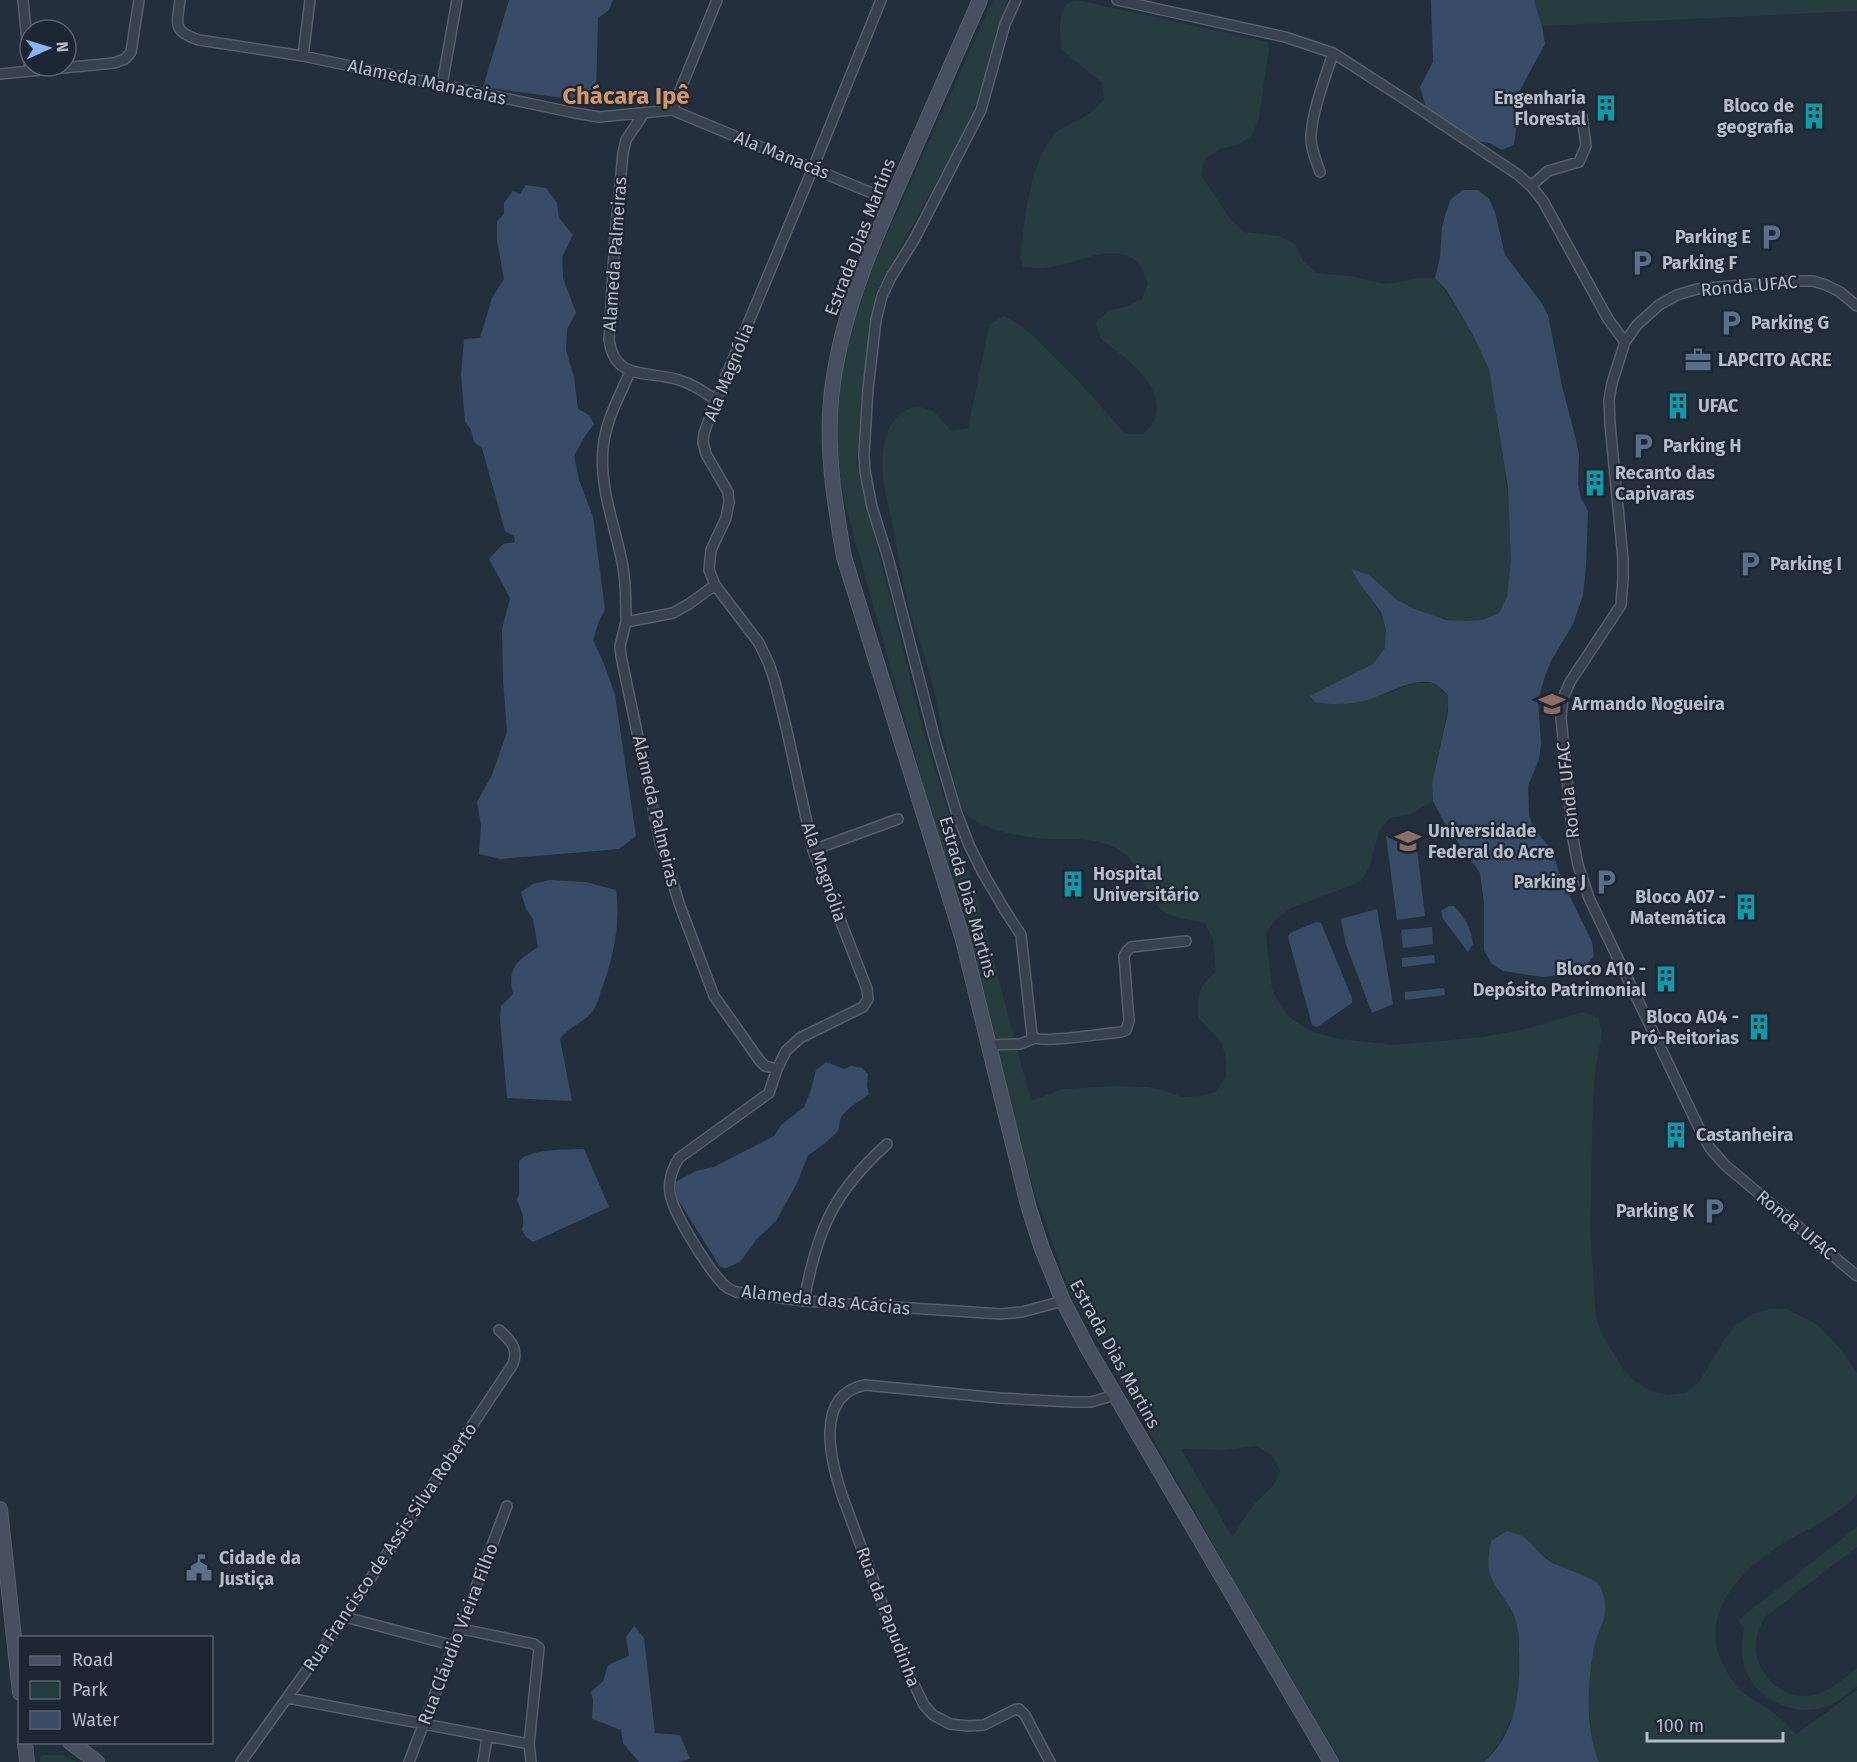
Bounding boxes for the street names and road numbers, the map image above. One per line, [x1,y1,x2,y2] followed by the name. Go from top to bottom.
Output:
[346,54,508,110] street label: Alameda Manacaias
[731,126,833,184] street label: Ala Manacás
[820,155,900,319] street label: Estrada Dias Martins
[599,176,631,332] street label: Alameda Palmeiras
[1700,271,1798,301] street label: Ronda UFAC
[699,320,759,424] street label: Ala Magnólia
[628,733,684,889] street label: Alameda Palmeiras
[1552,741,1584,839] street label: Ronda UFAC
[934,814,1002,980] street label: Estrada Dias Martins
[797,819,851,925] street label: Ala Magnólia
[1752,1185,1840,1265] street label: Ronda UFAC
[1065,1276,1165,1432] street label: Estrada Dias Martins
[740,1280,912,1320] street label: Alameda das Acácias
[298,1418,482,1676] street label: Rua Francisco de Assis Silva Roberto
[413,1540,503,1728] street label: Rua Cláudio Vieira Filho
[851,1544,925,1690] street label: Rua da Papudinha

